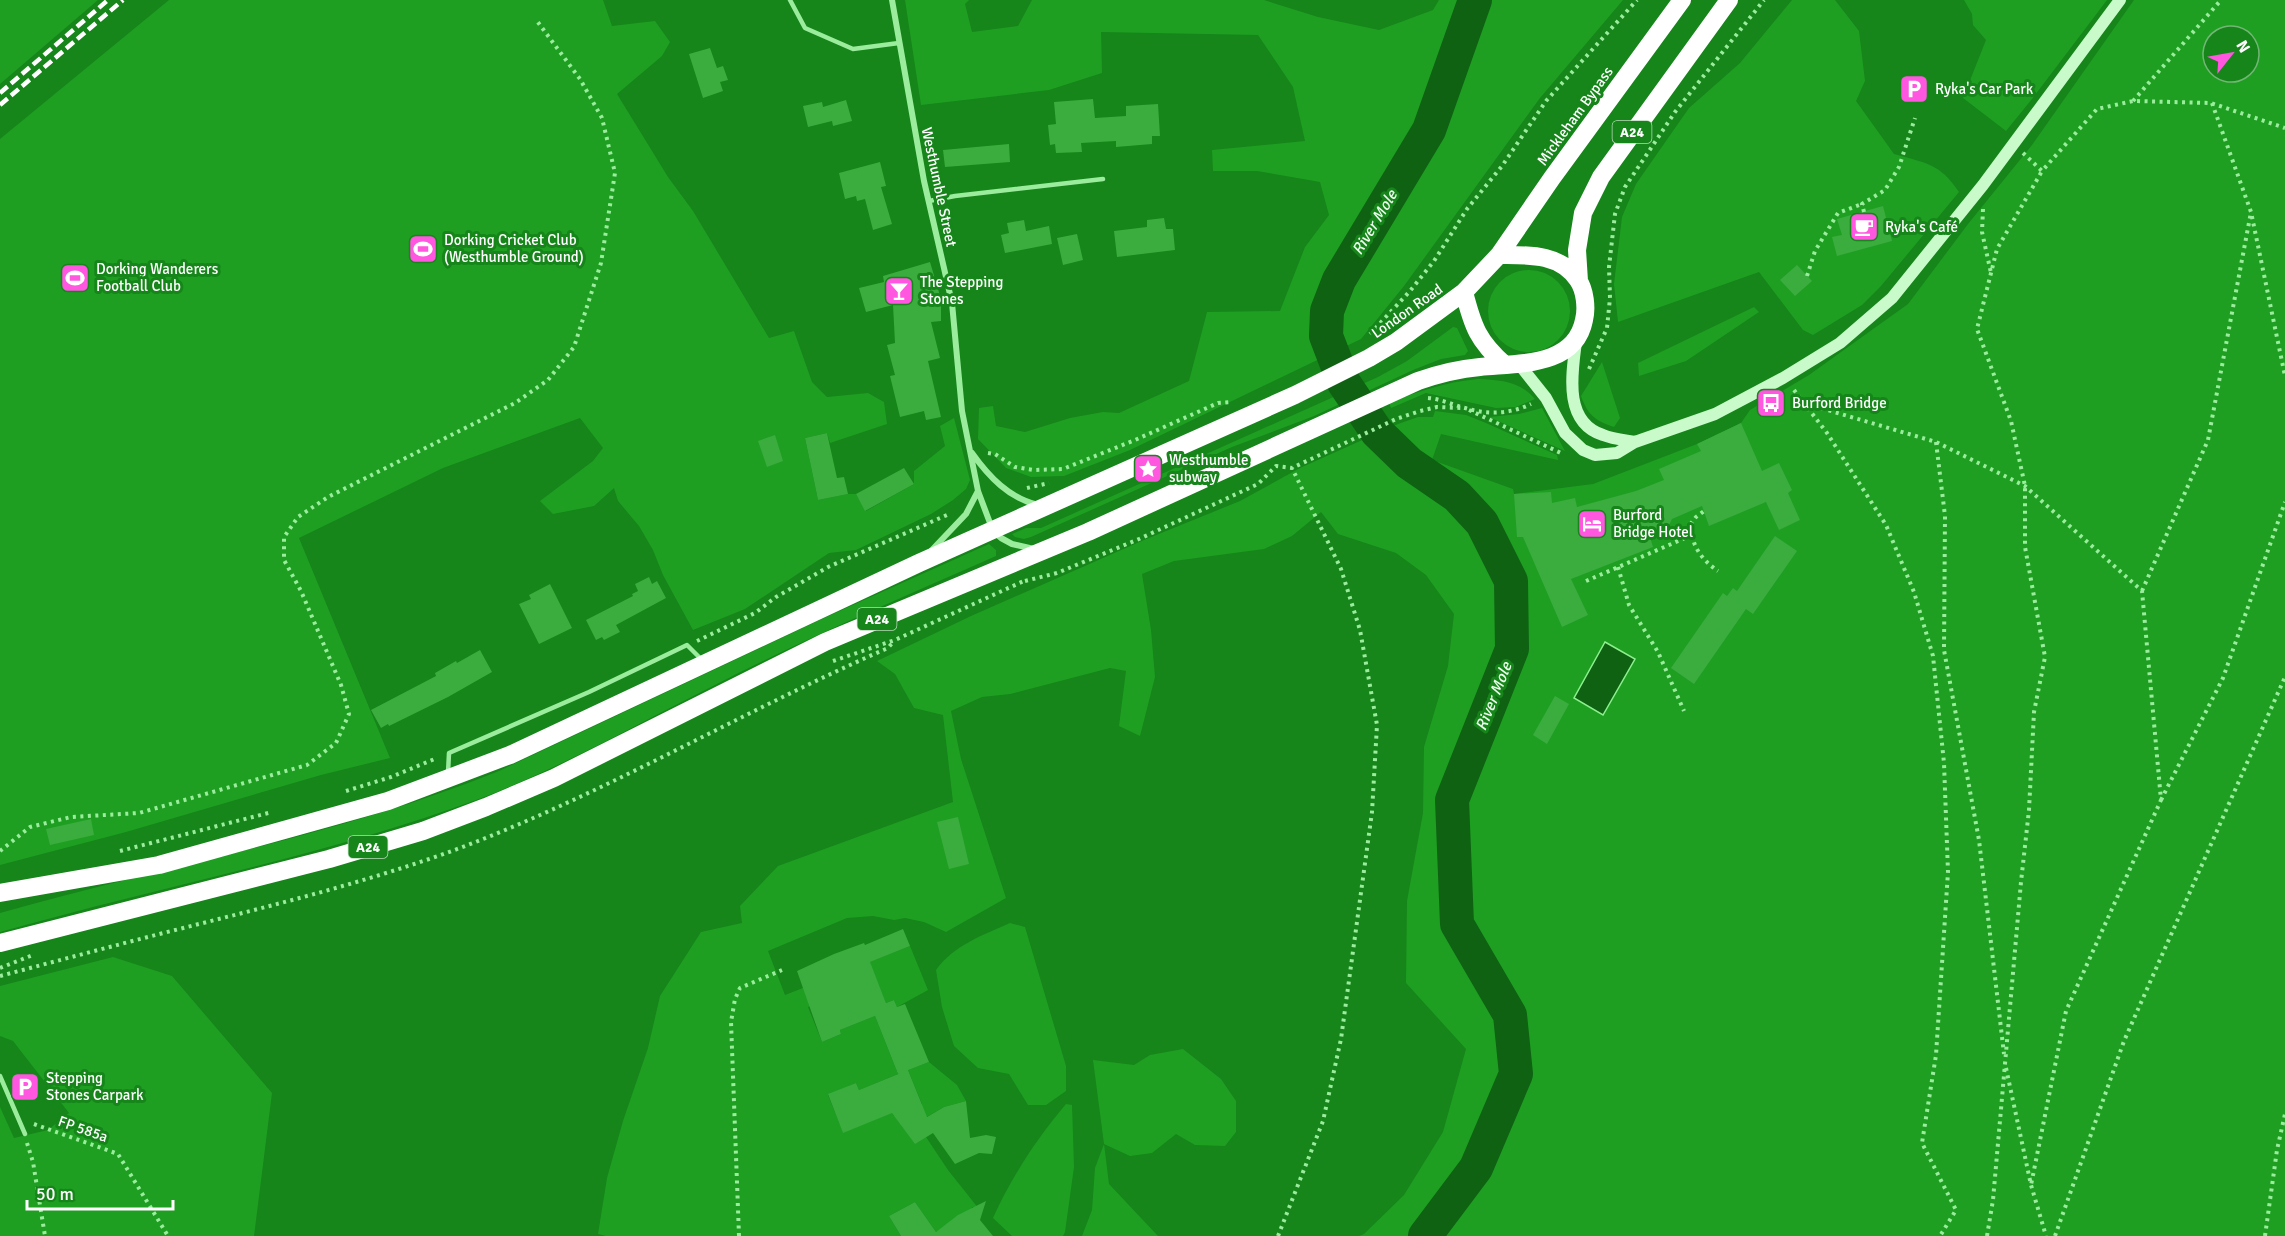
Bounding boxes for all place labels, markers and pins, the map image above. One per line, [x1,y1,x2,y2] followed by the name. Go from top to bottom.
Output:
[1898,73,1930,105] parking icon: Ryka's Car Park
[1935,80,2034,98] place label: Ryka's Car Park
[1848,211,1880,243] cafe icon: Ryka's Café
[1885,218,1958,236] place label: Ryka's Café
[444,231,584,266] place label: Dorking Cricket Club (Westhumble Ground)
[407,233,439,265] sports icon: Dorking Cricket Club (Westhumble Ground)
[96,260,219,295] place label: Dorking Wanderers Football Club
[59,262,91,294] sports icon: Dorking Wanderers Football Club
[920,273,1003,308] place label: The Stepping Stones
[883,275,915,307] bar icon: The Stepping Stones
[1755,387,1787,419] bus stop icon: Burford Bridge
[1792,394,1887,412] place label: Burford Bridge
[1169,451,1248,486] place label: Westhumble subway
[1132,453,1164,485] place icon: Westhumble subway
[1613,506,1693,541] place label: Burford Bridge Hotel
[1576,508,1608,540] hotel icon: Burford Bridge Hotel
[46,1069,144,1104] place label: Stepping Stones Carpark
[9,1071,41,1103] parking icon: Stepping Stones Carpark

